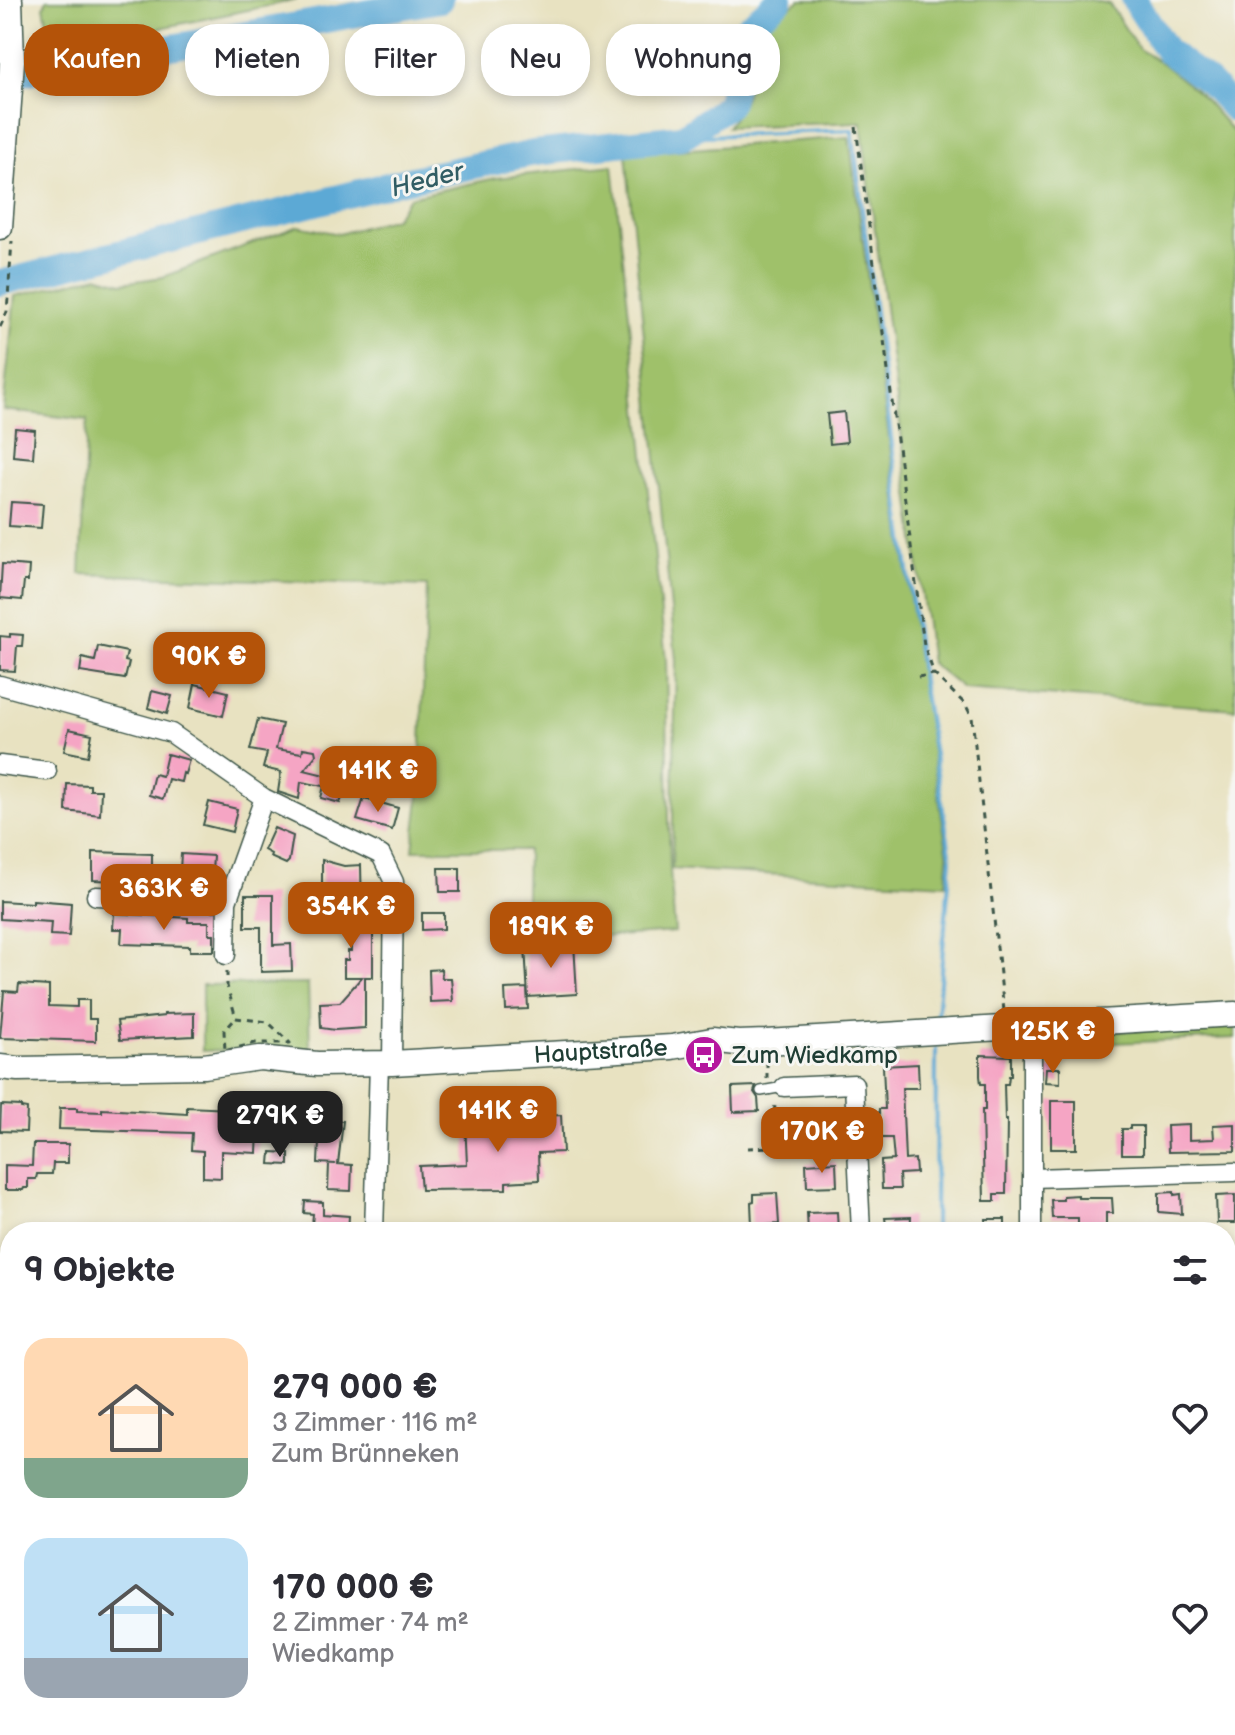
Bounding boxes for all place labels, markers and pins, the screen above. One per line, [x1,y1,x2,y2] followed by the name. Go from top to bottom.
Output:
[153,632,265,700] pin: 90K €
[313,746,443,814] pin: 141K €
[99,864,229,932] pin: 363K €
[286,882,416,950] pin: 354K €
[486,902,616,970] pin: 189K €
[988,1007,1118,1075] pin: 125K €
[683,1034,725,1076] bus stop icon: Zum Wiedkamp
[731,1041,898,1070] place label: Zum Wiedkamp
[433,1086,563,1154] pin: 141K €
[215,1091,345,1159] pin: 279K €
[757,1107,887,1175] pin: 170K €

